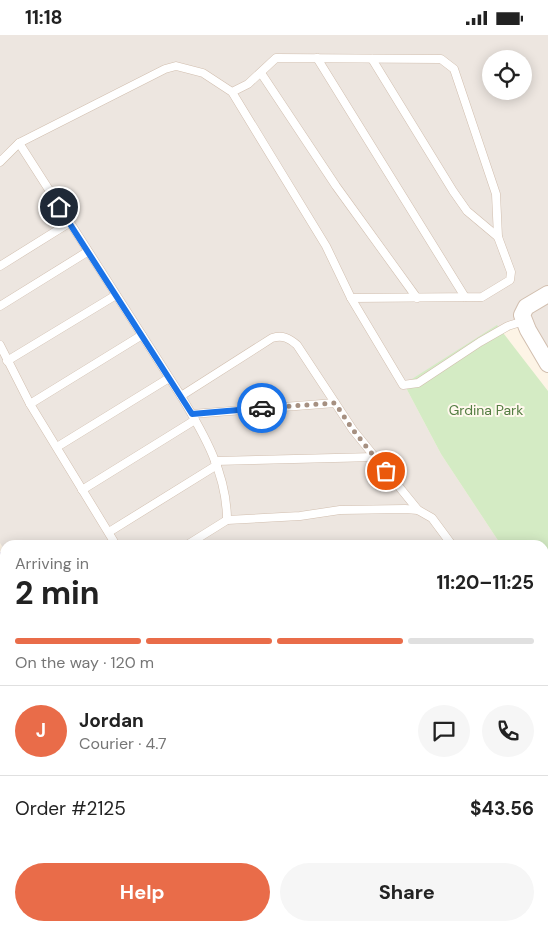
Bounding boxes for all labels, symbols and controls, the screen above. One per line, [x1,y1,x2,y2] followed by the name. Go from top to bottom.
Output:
[25,5,63,30] text: 11:18
[482,50,532,100] map controls
[482,50,532,100] button: locate
[38,186,80,228] pin
[45,193,73,221] icon: home
[237,383,287,433] courier
[248,394,276,422] icon: car
[449,401,523,419] park label: Grdina Park
[365,450,407,492] pin
[372,457,400,485] icon: bag
[15,553,89,574] text: Arriving in
[436,570,534,595] text: 11:20–11:25
[15,572,100,614] text: 2 min
[15,652,154,673] text: On the way · 120 m
[418,705,470,757] button: chat
[482,705,534,757] button: phone
[79,708,144,733] text: Jordan
[36,718,46,743] text: J
[79,733,167,754] text: Courier · 4.7
[15,796,126,821] text: Order #2125
[470,796,534,821] text: $43.56
[15,863,270,921] button: Help
[280,863,534,921] button: Share

